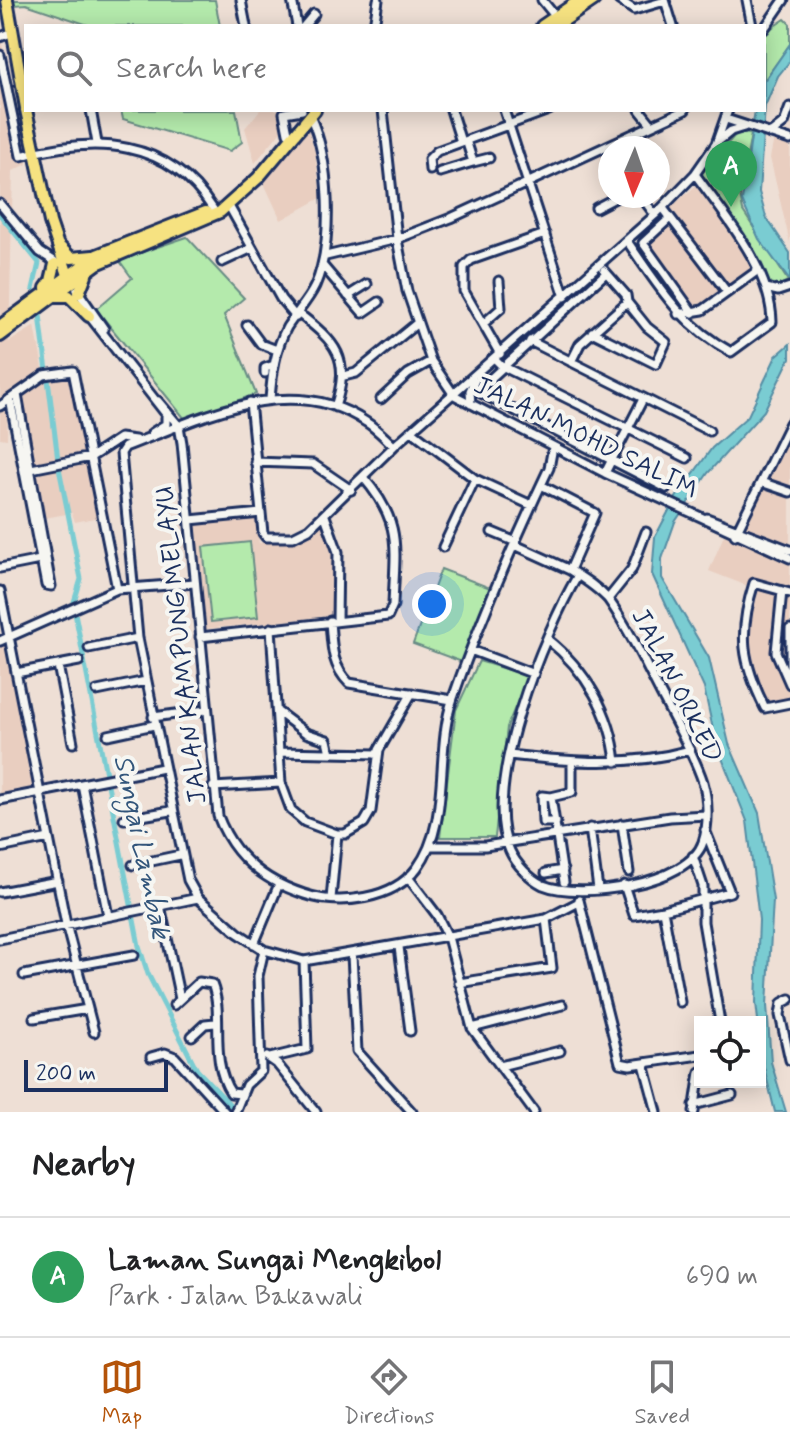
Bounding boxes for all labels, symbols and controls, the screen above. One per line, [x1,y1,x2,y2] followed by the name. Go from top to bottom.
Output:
[24,24,766,112] search box
[52,46,96,90] icon: search
[116,49,267,88] text: Search here
[598,136,670,208] north arrow
[705,141,757,207] pin: A
[468,369,704,507] street label: JALAN MOHD SALIM
[148,485,216,805] street label: JALAN KAMPUNG MELAYU
[412,584,452,624] your location
[623,603,729,769] street label: JALAN ORKED
[102,752,179,945] water label: Sungai Lambak
[694,1016,766,1088] map controls
[694,1016,766,1088] button: locate
[24,1056,168,1092] scale bar
[36,1060,96,1088] text: 200 m
[32,1142,136,1187] text: Nearby
[108,1241,441,1280] text: Laman Sungai Mengkibol
[49,1260,67,1294] text: A
[686,1260,758,1294] text: 690 m
[108,1280,363,1314] text: Park · Jalan Bakawali
[100,1355,144,1431] tab: Map
[344,1355,434,1431] tab: Directions
[634,1355,690,1431] tab: Saved

